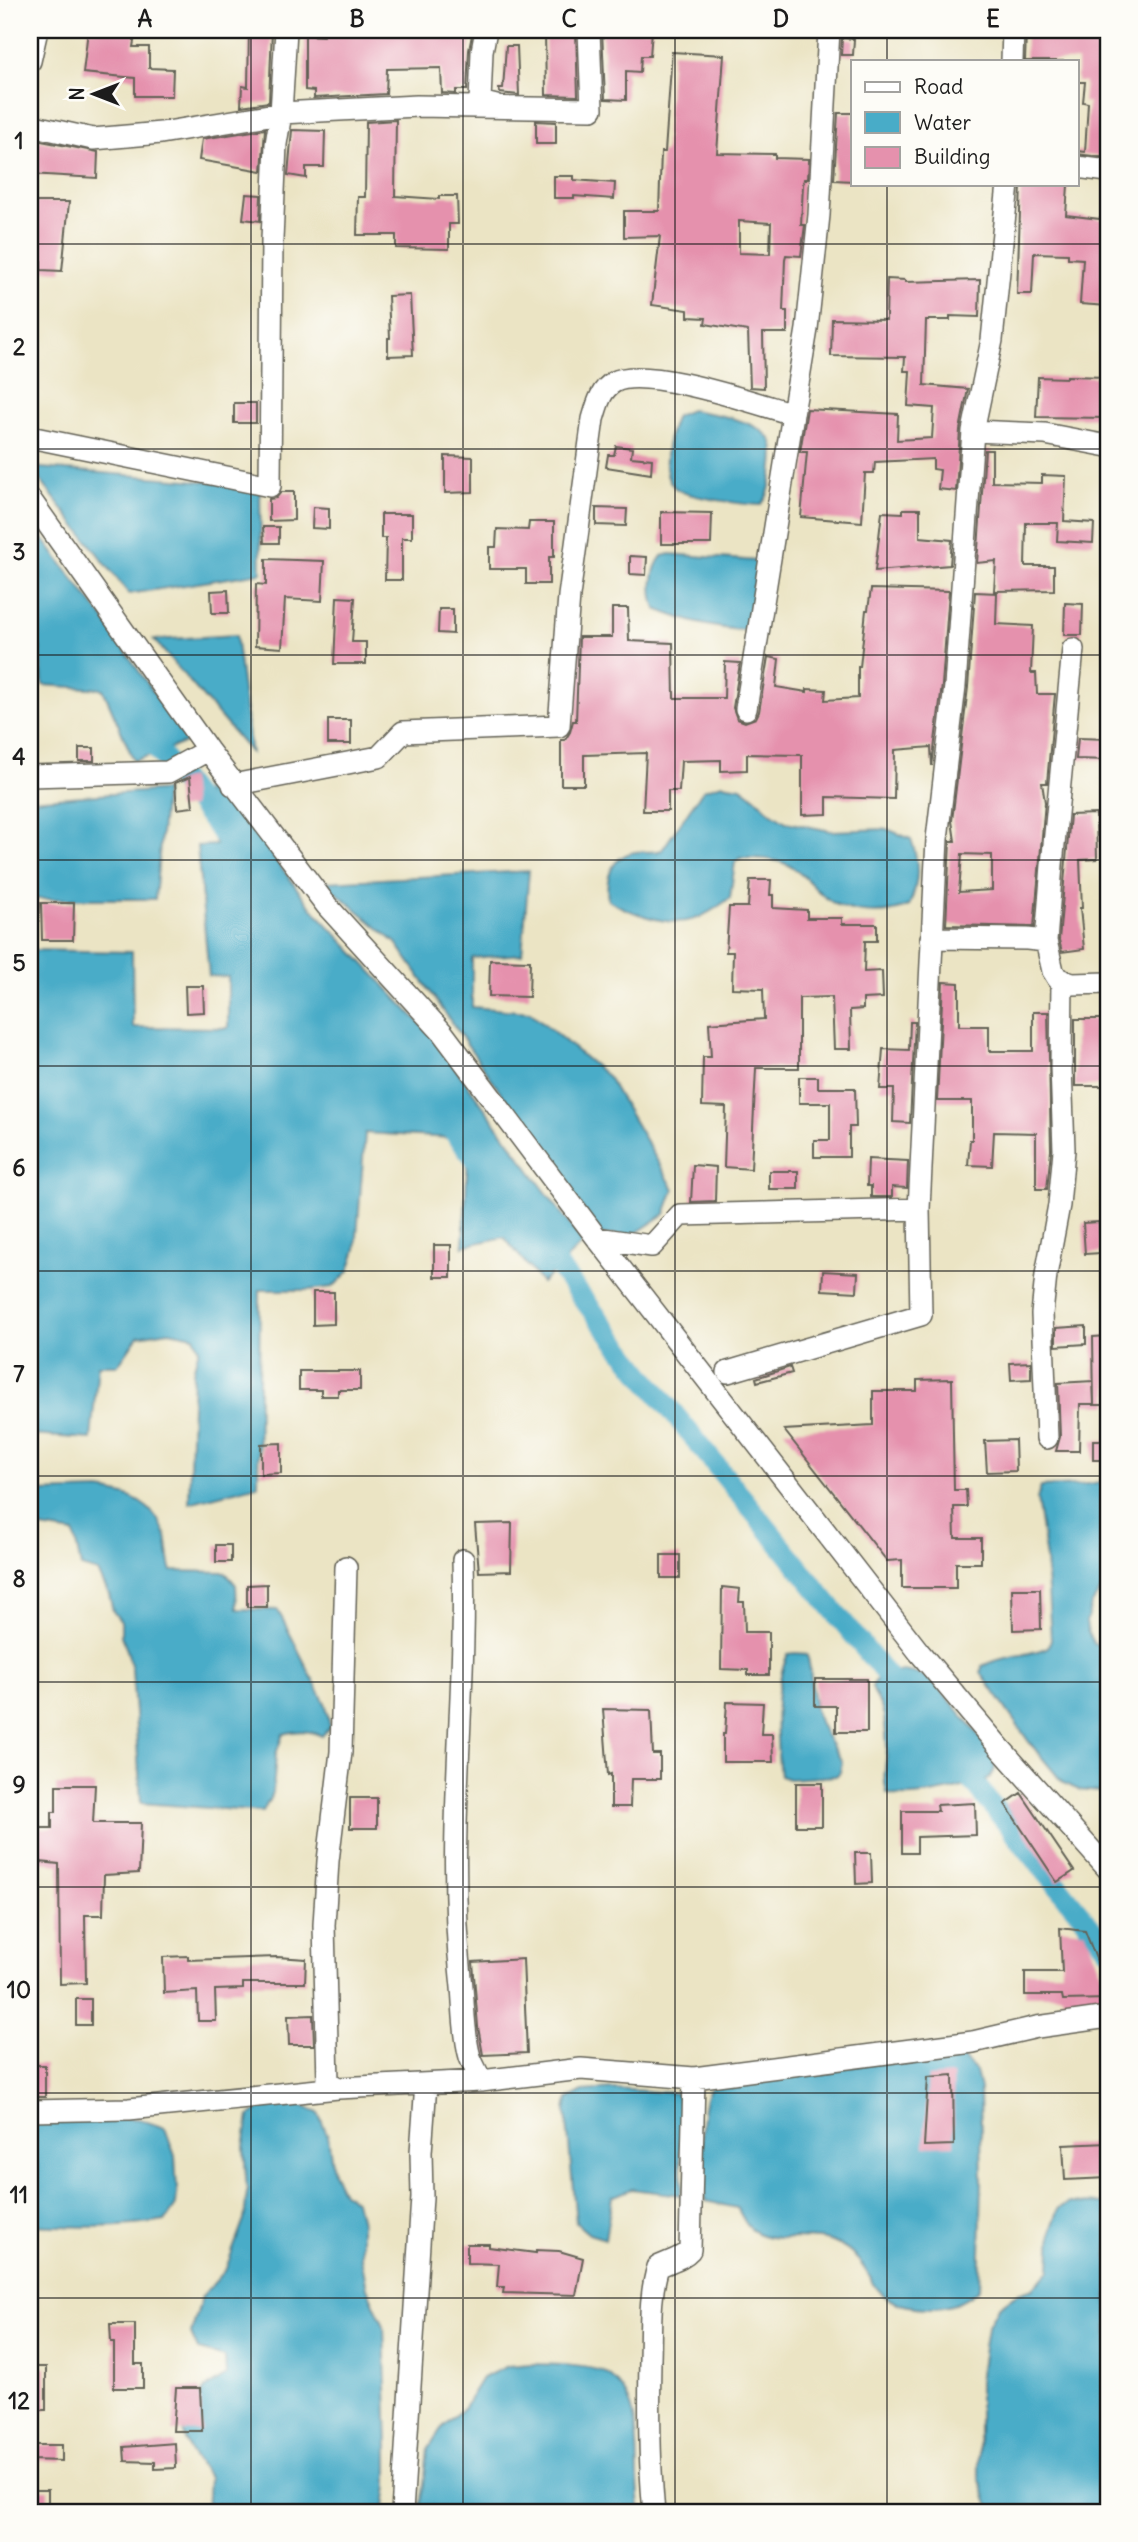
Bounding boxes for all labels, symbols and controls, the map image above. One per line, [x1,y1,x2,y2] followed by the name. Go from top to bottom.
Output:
[138,4,153,33] text: A
[349,4,365,33] text: B
[561,4,577,33] text: C
[773,4,789,33] text: D
[986,4,1000,33] text: E
[60,60,130,130] north arrow
[851,60,1078,186] legend
[914,73,963,100] text: Road
[65,87,89,101] text: N
[914,109,972,136] text: Water
[14,126,24,155] text: 1
[914,143,990,170] text: Building
[13,332,26,361] text: 2
[12,537,26,566] text: 3
[12,742,26,771] text: 4
[12,948,26,977] text: 5
[12,1153,26,1182] text: 6
[13,1359,25,1388] text: 7
[12,1564,26,1593] text: 8
[12,1770,26,1799] text: 9
[7,1975,31,2004] text: 10
[10,2180,28,2209] text: 11
[8,2386,30,2415] text: 12

